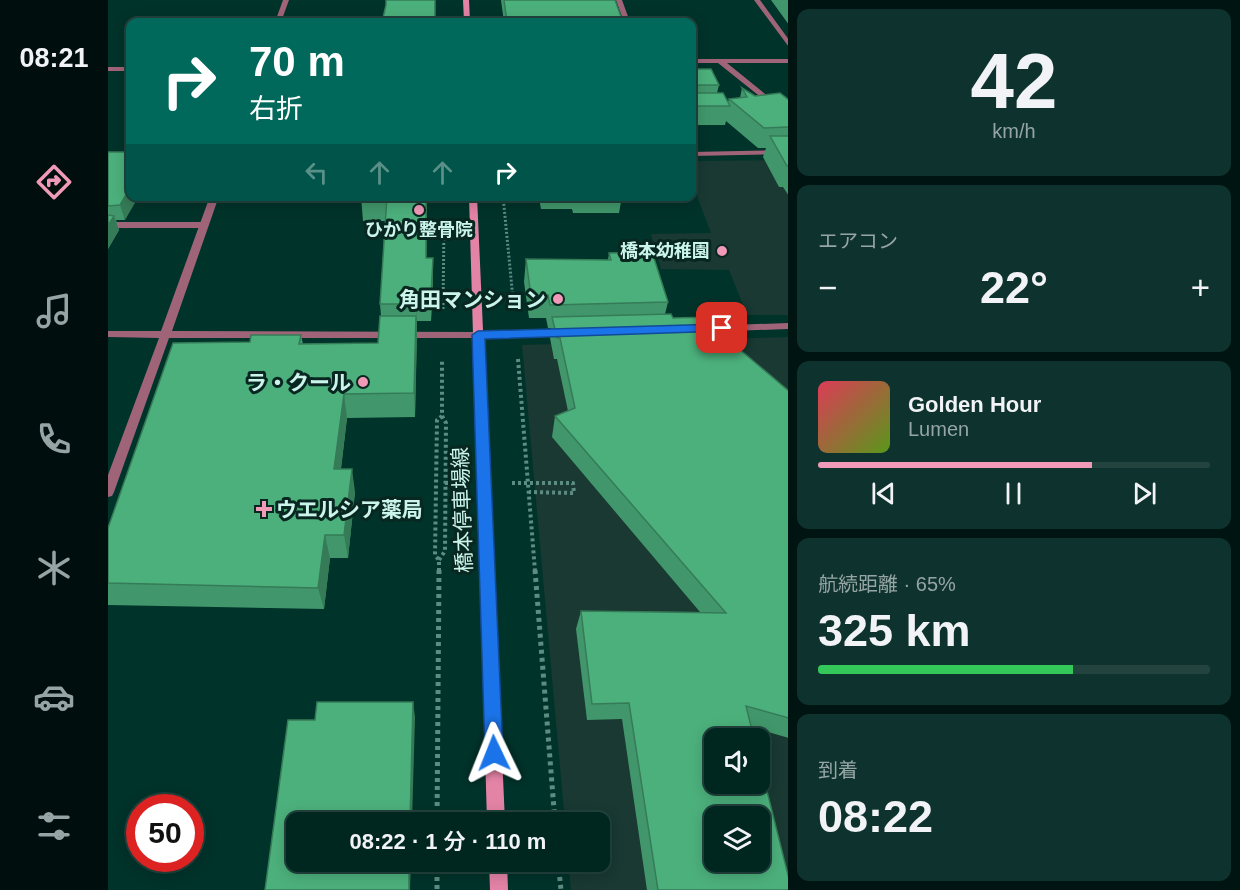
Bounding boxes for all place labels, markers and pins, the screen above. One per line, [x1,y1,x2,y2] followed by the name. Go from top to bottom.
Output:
[412,203,426,217] marker: ひかり整骨院
[365,220,473,240] place label: ひかり整骨院
[620,241,710,261] place label: 橋本幼稚園
[715,244,729,258] marker: 橋本幼稚園
[399,288,546,311] place label: 角田マンション
[551,292,565,306] marker: 角田マンション
[696,302,747,353] pin
[246,371,351,394] place label: ラ・クール
[356,375,370,389] marker: ラ・クール
[276,498,423,521] place label: ウエルシア薬局
[257,502,271,516] marker: ウエルシア薬局

